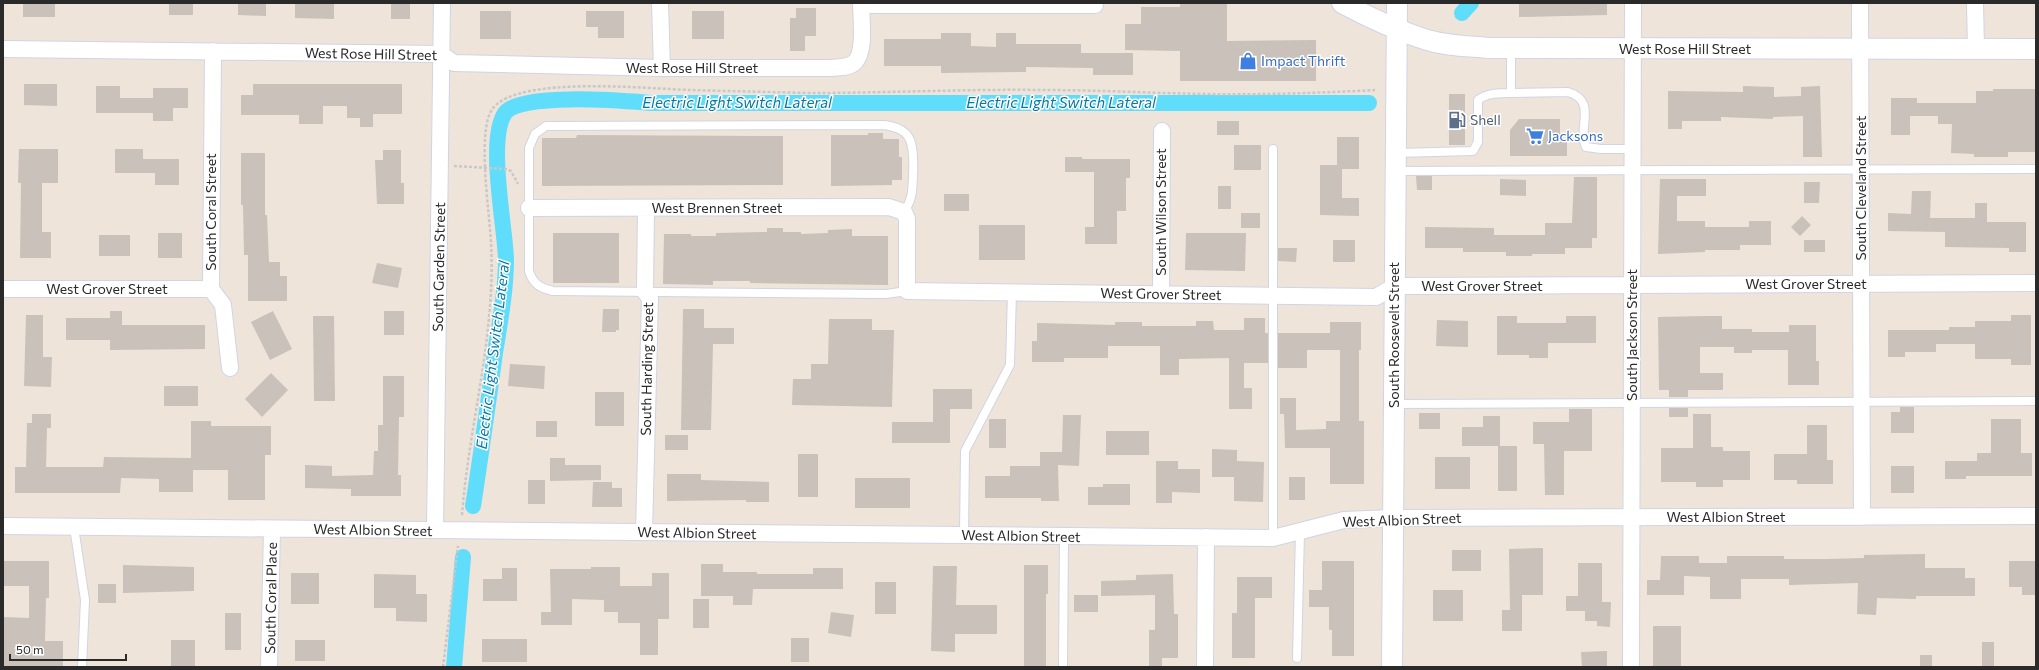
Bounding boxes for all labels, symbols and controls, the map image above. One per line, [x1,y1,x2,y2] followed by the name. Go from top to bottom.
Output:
[1619,40,1751,57] street label: West Rose Hill Street
[305,44,438,63] street label: West Rose Hill Street
[1238,51,1258,71] shop icon: Impact Thrift
[1261,52,1346,69] place label: Impact Thrift
[626,59,758,76] street label: West Rose Hill Street
[642,93,833,111] water label: Electric Light Switch Lateral
[966,93,1157,111] water label: Electric Light Switch Lateral
[1447,110,1467,130] fuel station icon: Shell
[1470,111,1501,128] place label: Shell
[1852,115,1869,260] street label: South Cleveland Street
[1525,126,1545,146] supermarket icon: Jacksons
[1548,127,1603,144] place label: Jacksons
[1152,148,1169,276] street label: South Wilson Street
[202,153,219,271] street label: South Coral Street
[652,199,783,216] street label: West Brennen Street
[429,202,448,332] street label: South Garden Street
[472,258,513,450] water label: Electric Light Switch Lateral
[1385,262,1402,408] street label: South Roosevelt Street
[1623,269,1640,401] street label: South Jackson Street
[1745,275,1867,292] street label: West Grover Street
[1421,277,1543,294] street label: West Grover Street
[46,280,168,297] street label: West Grover Street
[1100,284,1222,303] street label: West Grover Street
[637,302,656,436] street label: South Harding Street
[1666,508,1786,525] street label: West Albion Street
[1342,509,1462,530] street label: West Albion Street
[313,520,433,539] street label: West Albion Street
[637,523,757,542] street label: West Albion Street
[961,526,1081,545] street label: West Albion Street
[261,542,280,654] street label: South Coral Place
[10,636,126,662] scale bar
[16,642,44,656] text: 50 m

